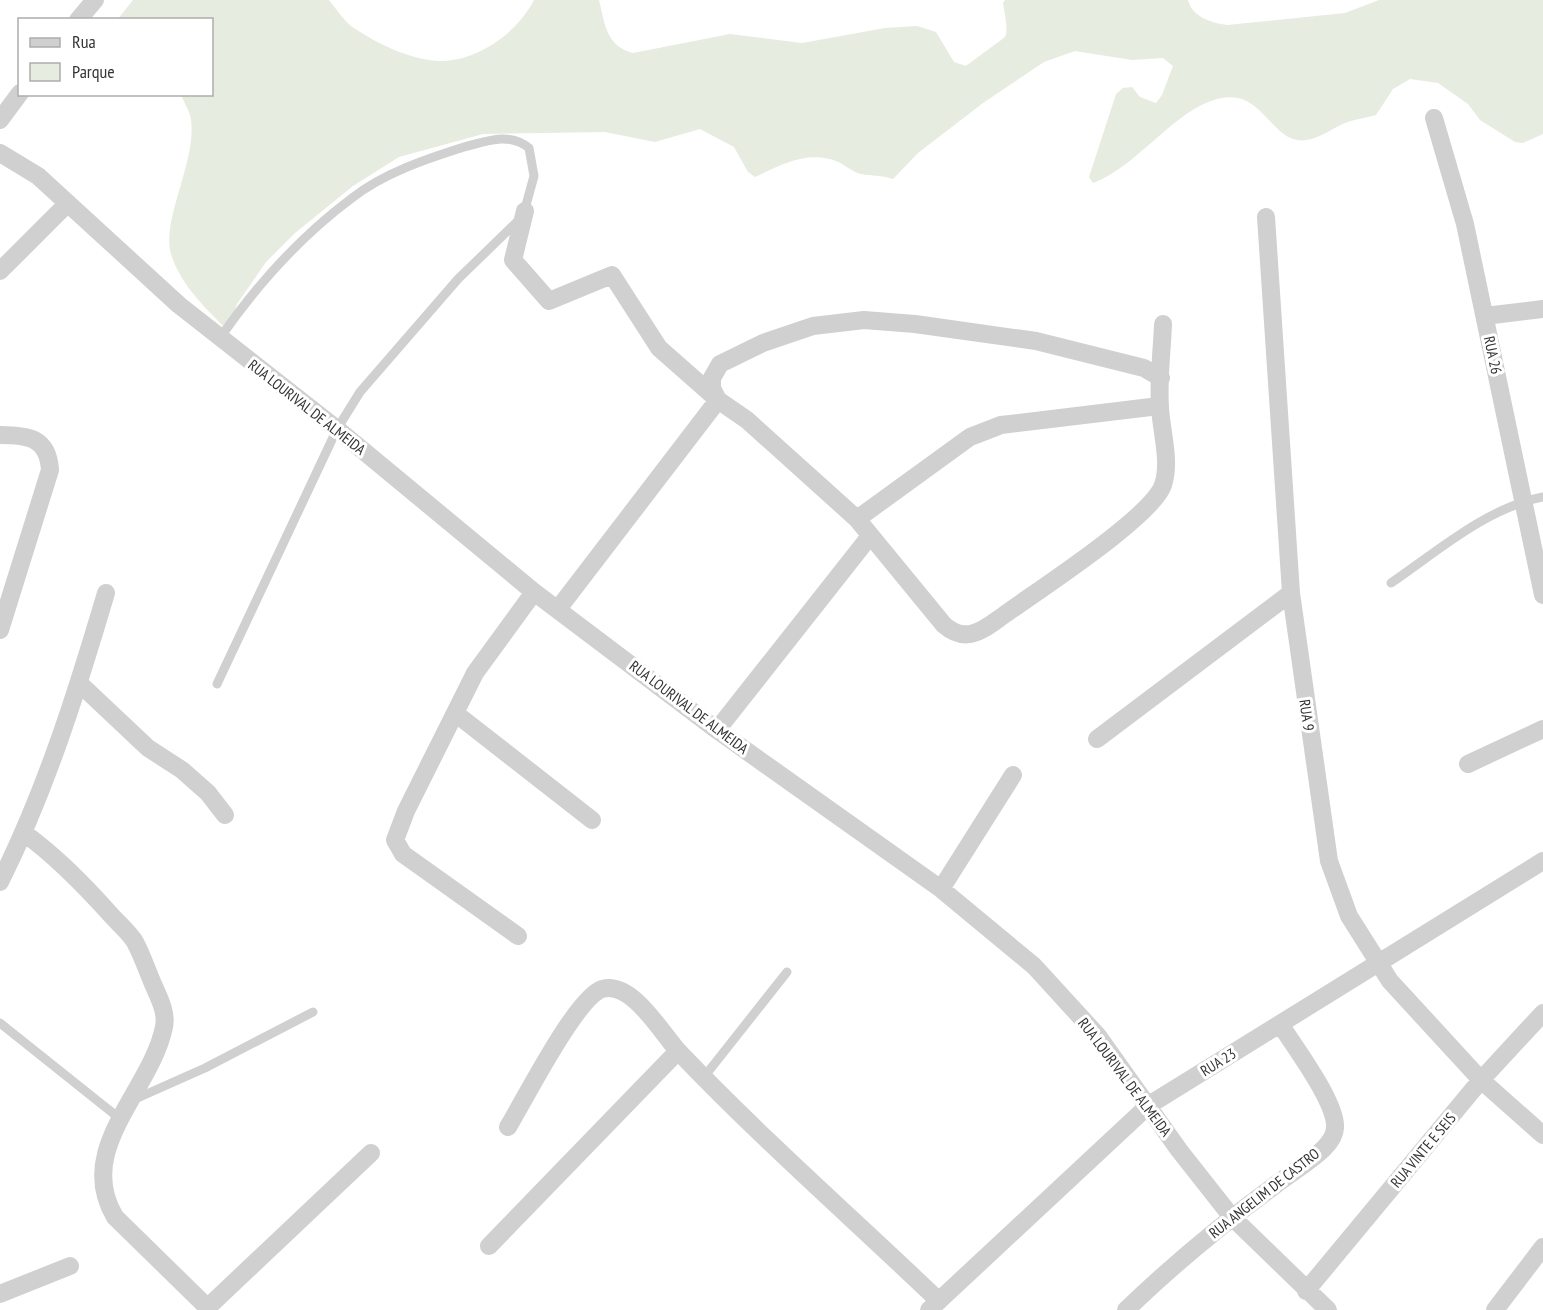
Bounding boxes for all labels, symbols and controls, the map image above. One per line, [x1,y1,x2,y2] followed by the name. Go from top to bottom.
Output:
[18,18,213,96] legend
[72,30,96,53] text: Rua
[72,60,115,83] text: Parque
[1480,334,1506,376] street label: RUA 26
[244,355,370,459] street label: RUA LOURIVAL DE ALMEIDA
[626,656,753,758] street label: RUA LOURIVAL DE ALMEIDA
[1295,698,1319,732] street label: RUA 9
[1074,1014,1176,1141] street label: RUA LOURIVAL DE ALMEIDA
[1197,1044,1239,1080] street label: RUA 23
[1386,1109,1460,1191] street label: RUA VINTE E SEIS
[1205,1144,1323,1242] street label: RUA ANGELIM DE CASTRO

